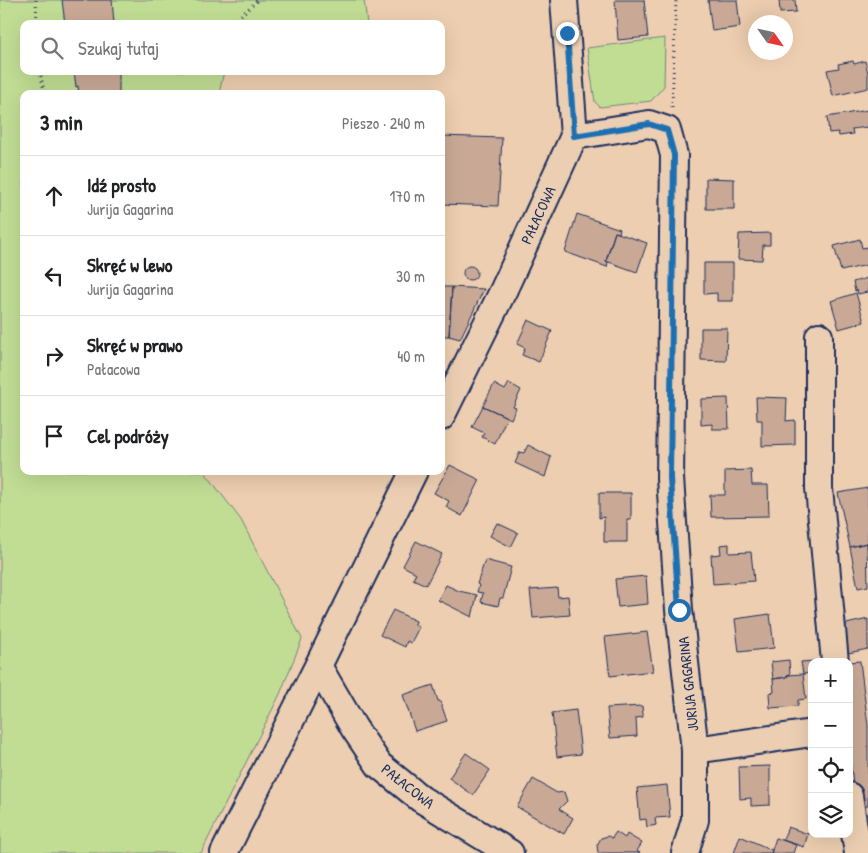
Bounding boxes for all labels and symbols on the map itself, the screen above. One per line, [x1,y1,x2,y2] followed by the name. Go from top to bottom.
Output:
[748,15,793,60] north arrow
[556,22,579,45] route end
[515,182,561,247] street label: PAŁACOWA
[668,599,691,622] route start
[673,635,703,732] street label: JURIJA GAGARINA
[377,759,439,814] street label: PAŁACOWA

